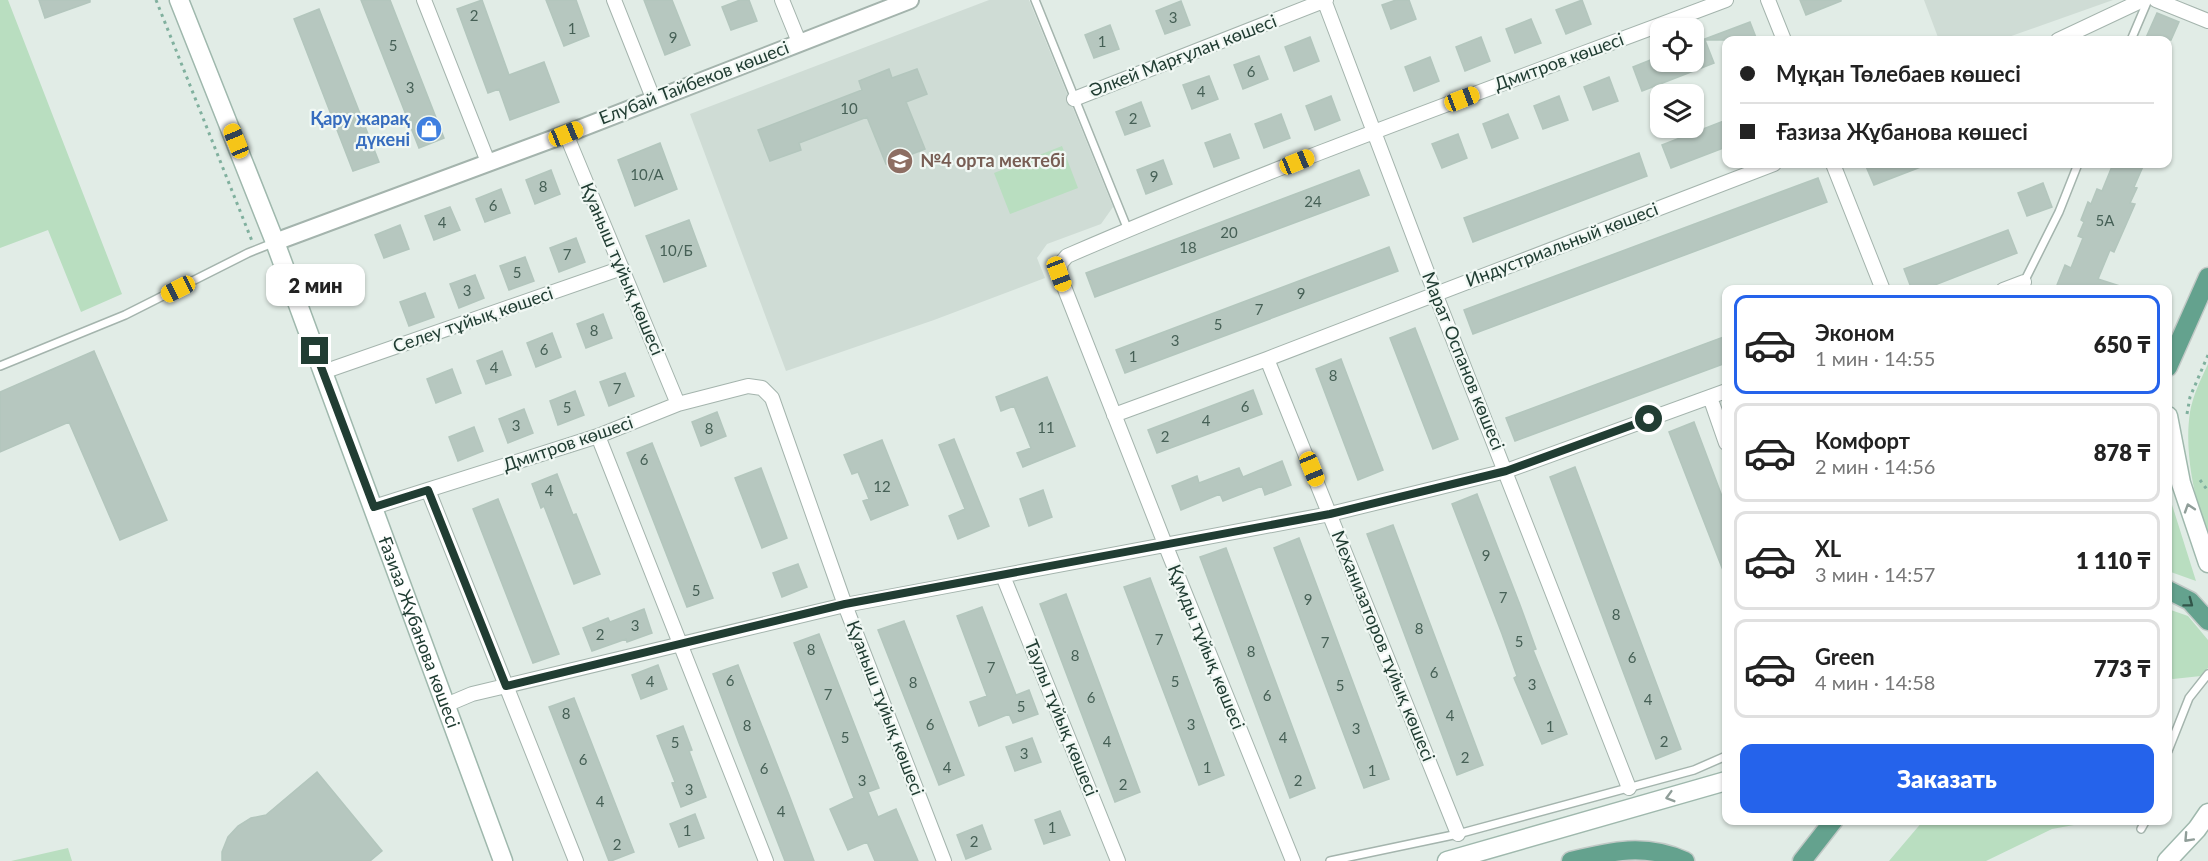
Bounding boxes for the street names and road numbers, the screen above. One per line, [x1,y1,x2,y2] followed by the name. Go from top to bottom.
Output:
[1086,9,1279,101] street label: Әлкей Марғұлан көшесі
[1491,27,1626,95] street label: Дмитров көшесі
[596,36,792,128] street label: Елубай Тайбеков көшесі
[577,179,669,358] street label: Қуаныш тұйық көшесі
[1462,197,1661,291] street label: Индустриальный көшесі
[1418,268,1510,453] street label: Марат Оспанов көшесі
[390,281,556,357] street label: Селеу тұйық көшесі
[500,410,636,476] street label: Дмитров көшесі
[1327,527,1440,764] street label: Механизаторов тұйық көшесі
[374,533,465,731] street label: Ғазиза Жұбанова көшесі
[1164,561,1250,732] street label: Құмды тұйық көшесі
[842,617,929,798] street label: Қуаныш тұйық көшесі
[1020,636,1103,799] street label: Таулы тұйық көшесі

